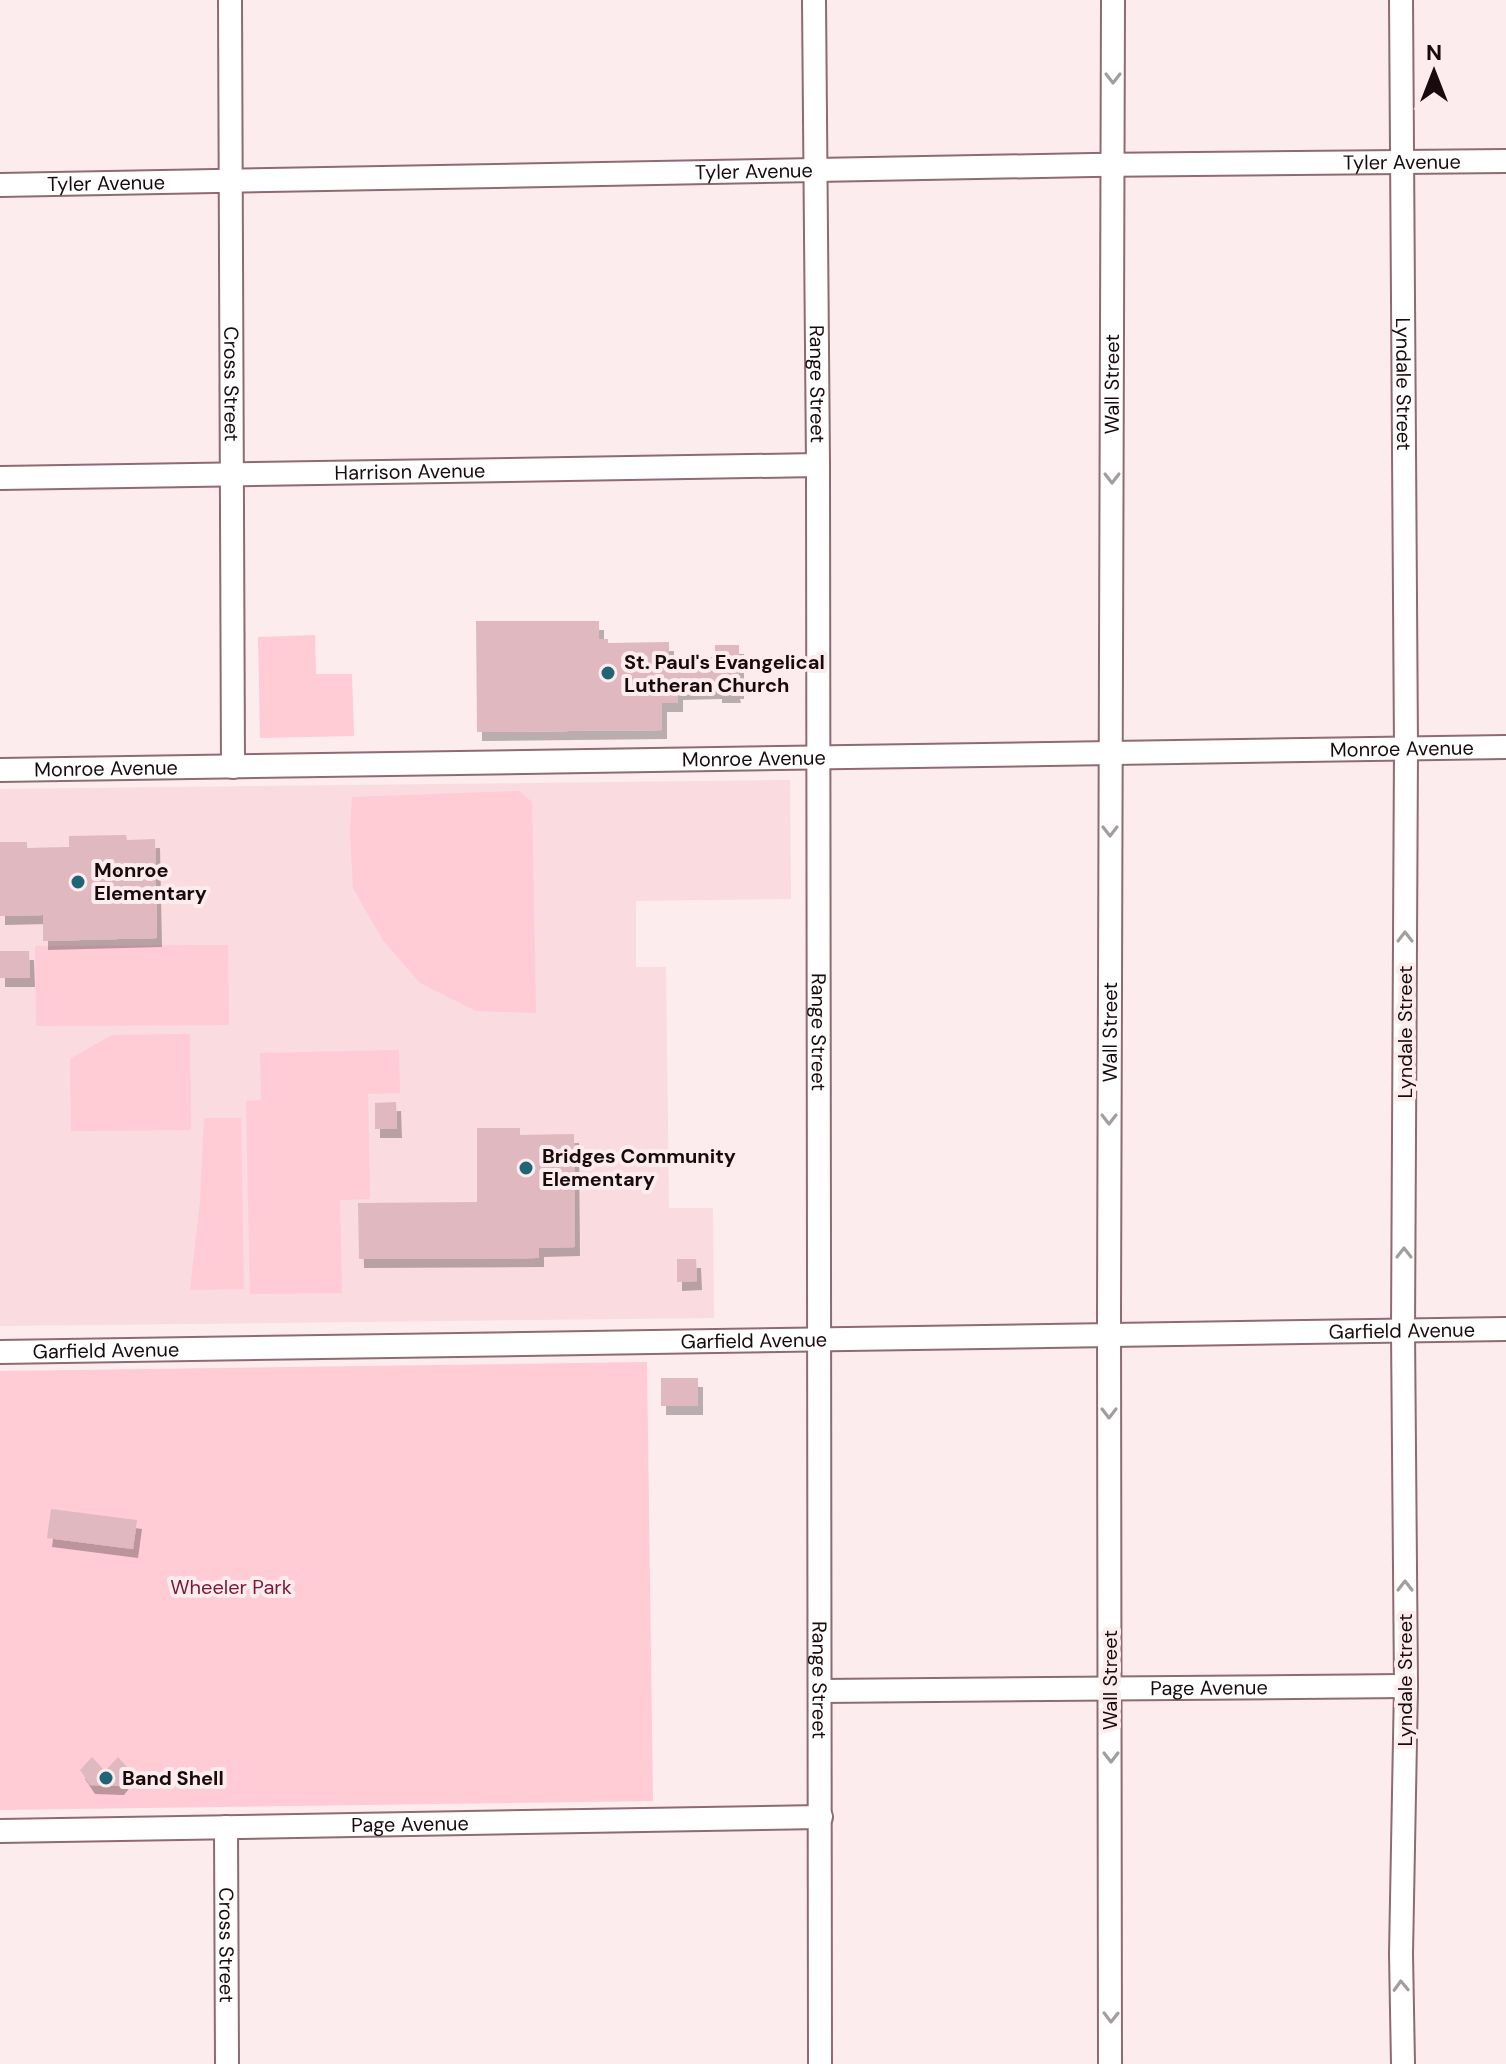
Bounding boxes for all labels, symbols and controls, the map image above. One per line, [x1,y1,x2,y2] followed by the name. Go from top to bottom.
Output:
[1394,32,1474,112] north arrow
[1426,38,1442,67] text: N
[1105,72,1122,85] one-way arrow
[1343,148,1461,176] street label: Tyler Avenue
[695,157,813,185] street label: Tyler Avenue
[47,169,165,197] street label: Tyler Avenue
[1390,317,1417,451] street label: Lyndale Street
[804,325,831,443] street label: Range Street
[218,326,245,442] street label: Cross Street
[1099,334,1125,434] street label: Wall Street
[334,457,486,486] street label: Harrison Avenue
[1103,472,1121,485] one-way arrow
[624,649,825,698] place label: St. Paul's Evangelical Lutheran Church
[599,664,617,682] marker: St. Paul's Evangelical Lutheran Church
[1330,734,1474,763] street label: Monroe Avenue
[682,744,826,773] street label: Monroe Avenue
[34,754,178,782] street label: Monroe Avenue
[1101,825,1119,838] one-way arrow
[94,857,207,906] place label: Monroe Elementary
[69,873,87,891] marker: Monroe Elementary
[1396,930,1414,943] one-way arrow
[1392,965,1418,1099] street label: Lyndale Street
[806,973,832,1091] street label: Range Street
[1097,982,1123,1082] street label: Wall Street
[1100,1113,1118,1126] one-way arrow
[542,1143,736,1192] place label: Bridges Community Elementary
[517,1159,535,1177] marker: Bridges Community Elementary
[1395,1246,1413,1259] one-way arrow
[1328,1316,1475,1345] street label: Garfield Avenue
[680,1326,827,1355] street label: Garfield Avenue
[33,1336,179,1364] street label: Garfield Avenue
[1100,1407,1118,1420] one-way arrow
[170,1574,292,1600] park label: Wheeler Park
[1396,1579,1414,1592] one-way arrow
[1392,1613,1418,1747] street label: Lyndale Street
[806,1621,833,1739] street label: Range Street
[1097,1630,1123,1730] street label: Wall Street
[1150,1674,1268,1701] street label: Page Avenue
[1102,1751,1120,1764] one-way arrow
[122,1765,224,1791] place label: Band Shell
[97,1769,115,1787] marker: Band Shell
[351,1810,469,1838] street label: Page Avenue
[213,1887,240,2003] street label: Cross Street
[1393,1979,1410,1992] one-way arrow
[1102,2011,1119,2024] one-way arrow

